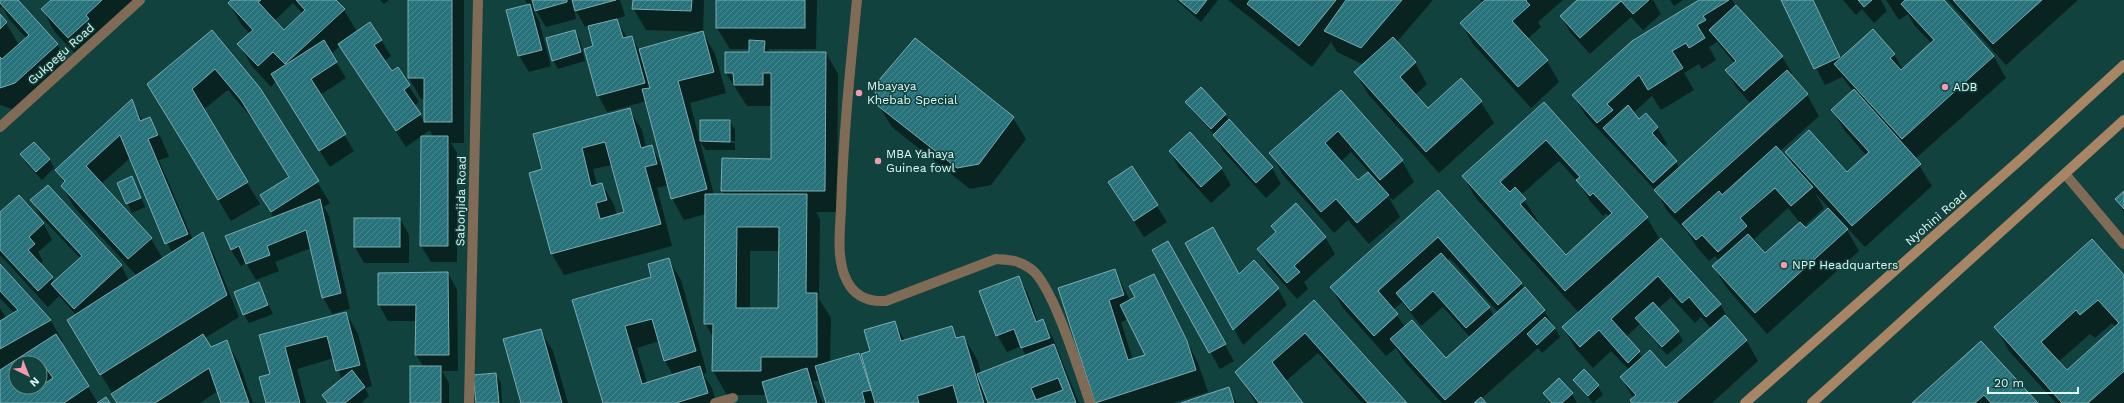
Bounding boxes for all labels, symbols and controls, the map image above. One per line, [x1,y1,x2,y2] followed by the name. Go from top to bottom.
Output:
[25,21,97,87] street label: Gukpegu Road
[867,79,958,107] place label: Mbayaya Khebab Special
[1953,80,1978,94] place label: ADB
[1940,82,1950,92] marker: ADB
[854,88,864,98] marker: Mbayaya Khebab Special
[886,147,956,175] place label: MBA Yahaya Guinea fowl
[453,156,469,246] street label: Sabonjida Road
[873,156,883,166] marker: MBA Yahaya Guinea fowl
[1902,188,1970,248] street label: Nyohini Road
[1792,258,1898,272] place label: NPP Headquarters
[1779,260,1789,270] marker: NPP Headquarters
[8,355,48,395] north arrow
[1988,369,2078,395] scale bar
[27,374,42,389] text: N
[1994,376,2024,390] text: 20 m

